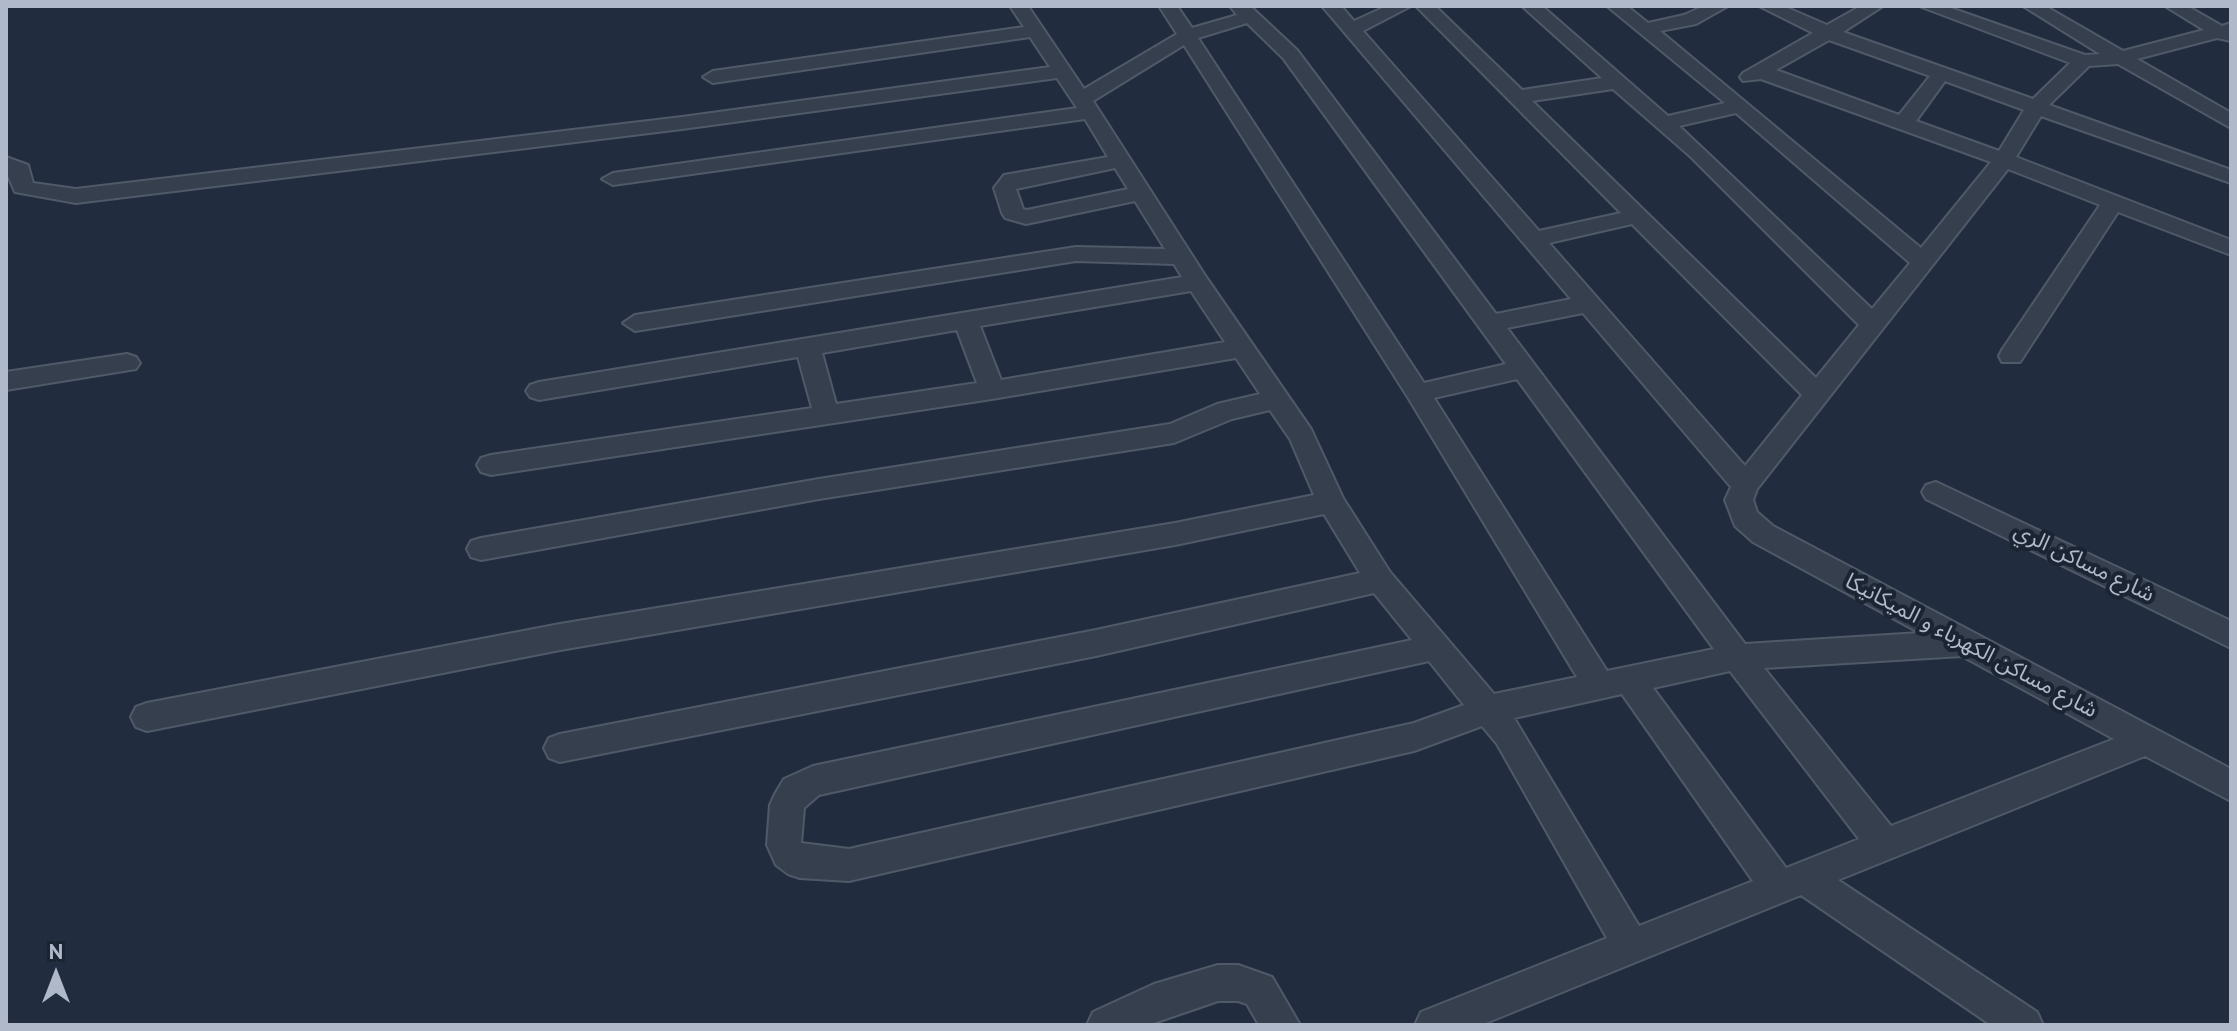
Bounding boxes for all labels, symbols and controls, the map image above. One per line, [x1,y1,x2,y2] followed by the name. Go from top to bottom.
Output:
[2010,518,2158,608] street label: شارع مساكن الري
[1840,568,2102,724] street label: شارع مساكن الكهرباء و الميكانيكا
[16,935,96,1015] north arrow
[49,937,63,965] text: N

